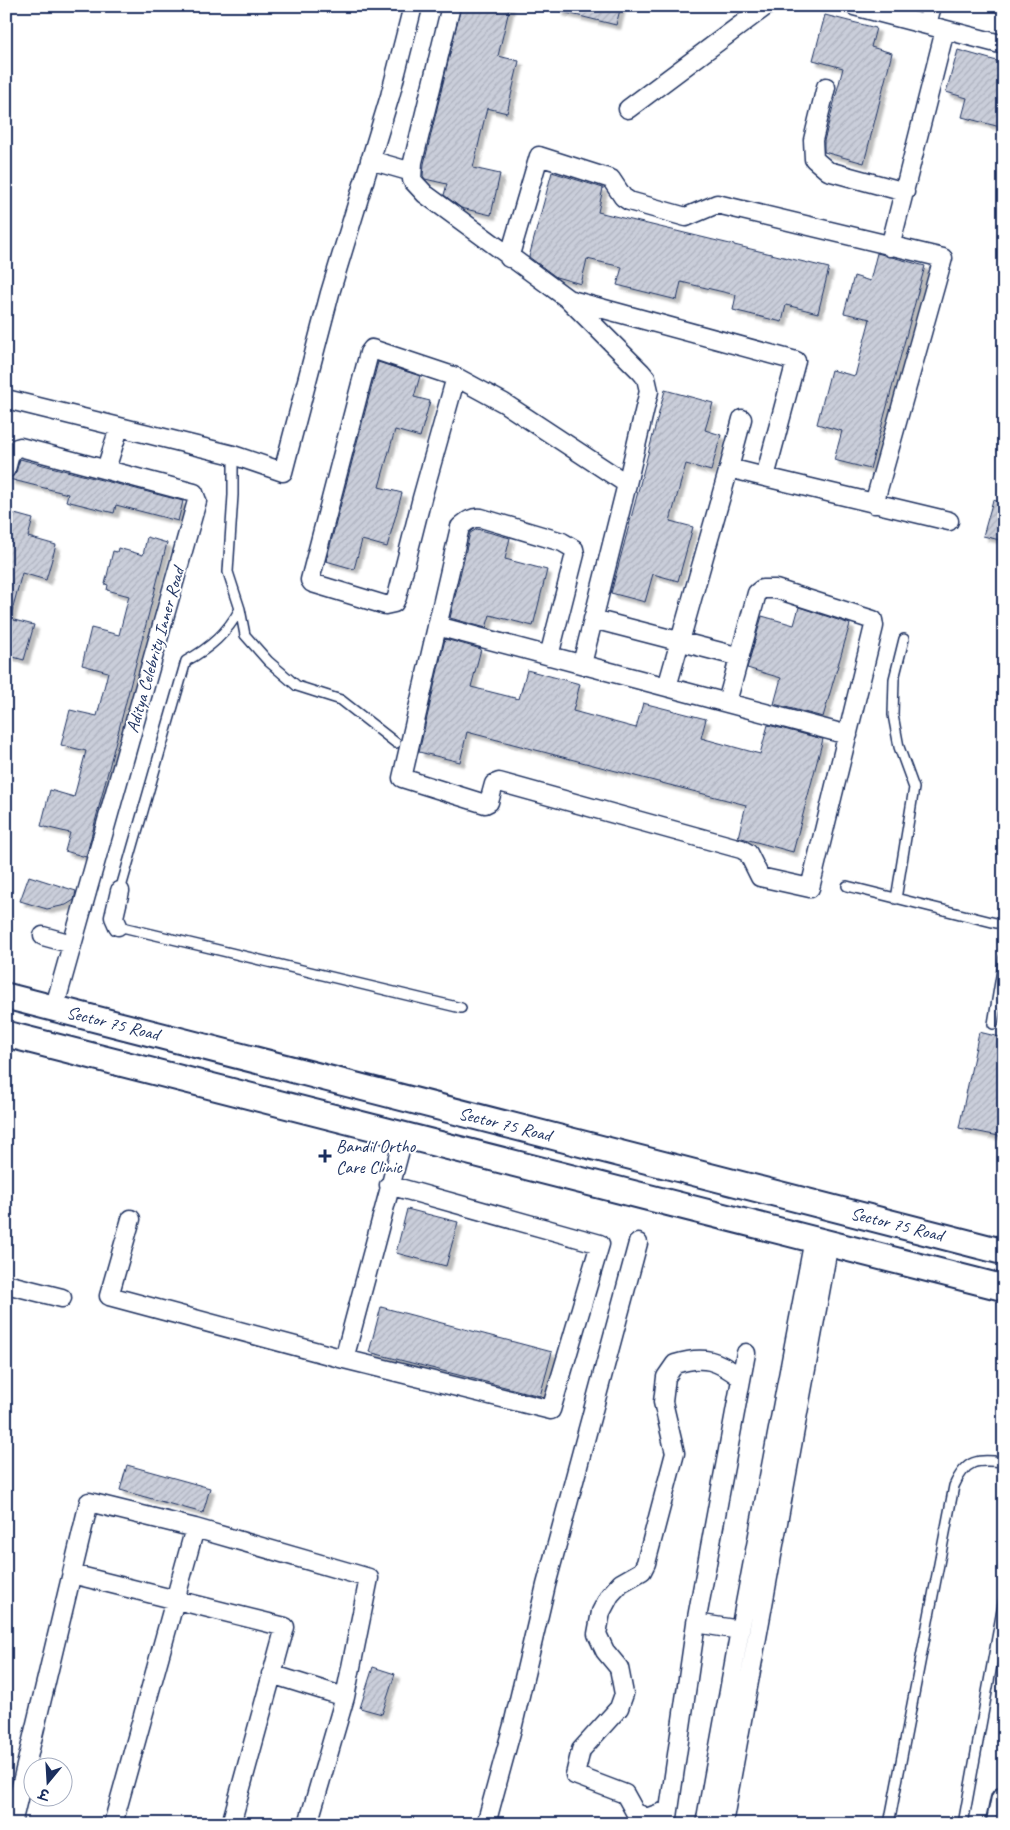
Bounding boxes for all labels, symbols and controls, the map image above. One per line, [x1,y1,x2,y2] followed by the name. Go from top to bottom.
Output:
[121,562,190,735] street label: Aditya Celebrity Inner Road
[65,1001,164,1046] street label: Sector 75 Road
[457,1102,556,1147] street label: Sector 75 Road
[336,1135,417,1178] place label: Bandil Ortho Care Clinic
[318,1149,332,1163] marker: Bandil Ortho Care Clinic
[849,1202,948,1247] street label: Sector 75 Road
[22,1758,72,1808] north arrow
[35,1784,53,1804] text: उ

